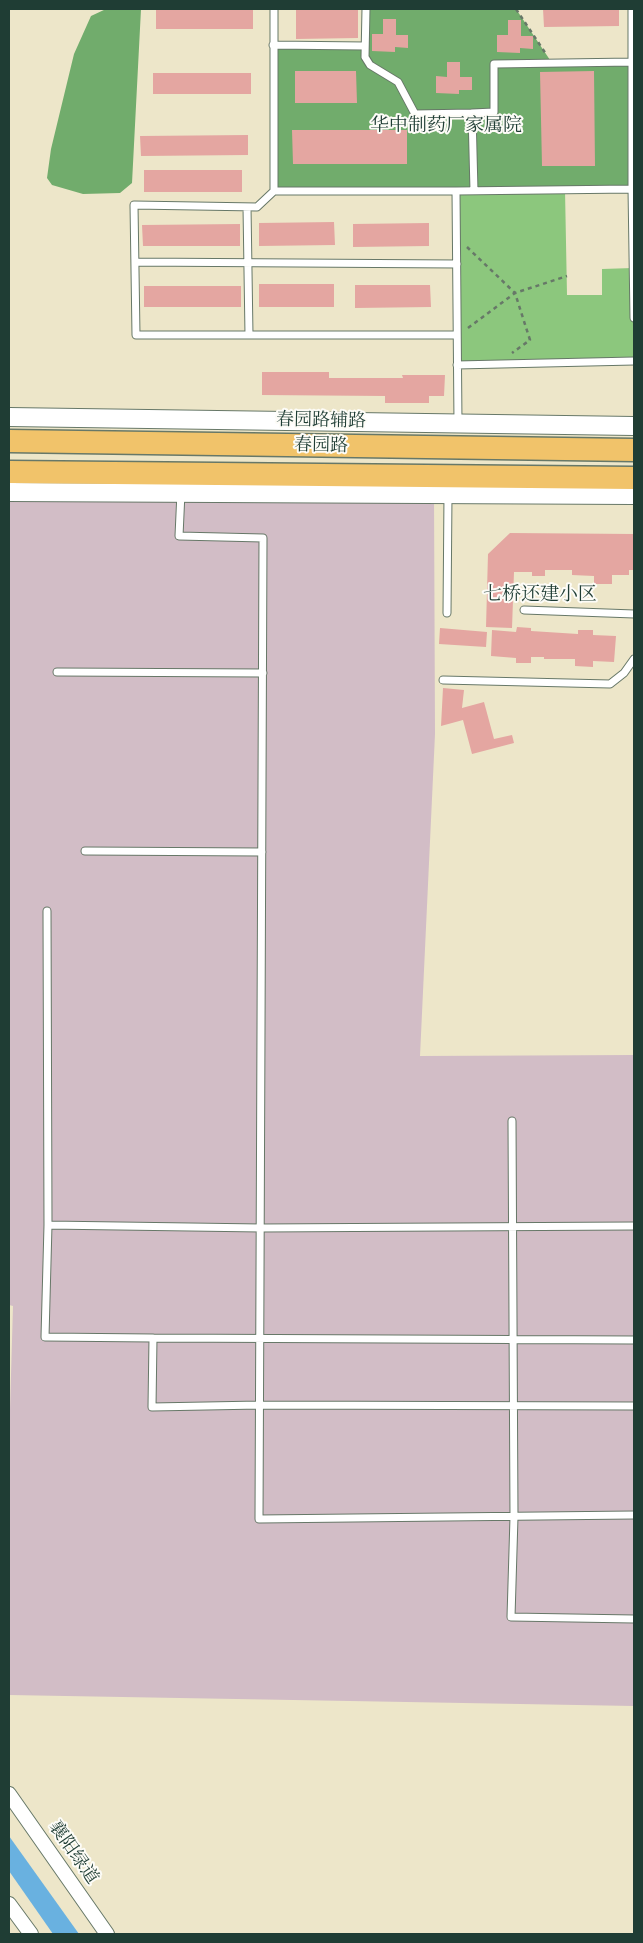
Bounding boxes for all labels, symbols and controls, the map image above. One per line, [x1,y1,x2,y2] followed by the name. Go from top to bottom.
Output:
[370,115,522,137] district label: 华中制药厂家属院
[276,409,366,433] street label: 春园路辅路
[294,435,348,457] street label: 春园路
[483,584,597,606] district label: 七桥还建小区
[44,1817,102,1889] street label: 襄阳绿道

